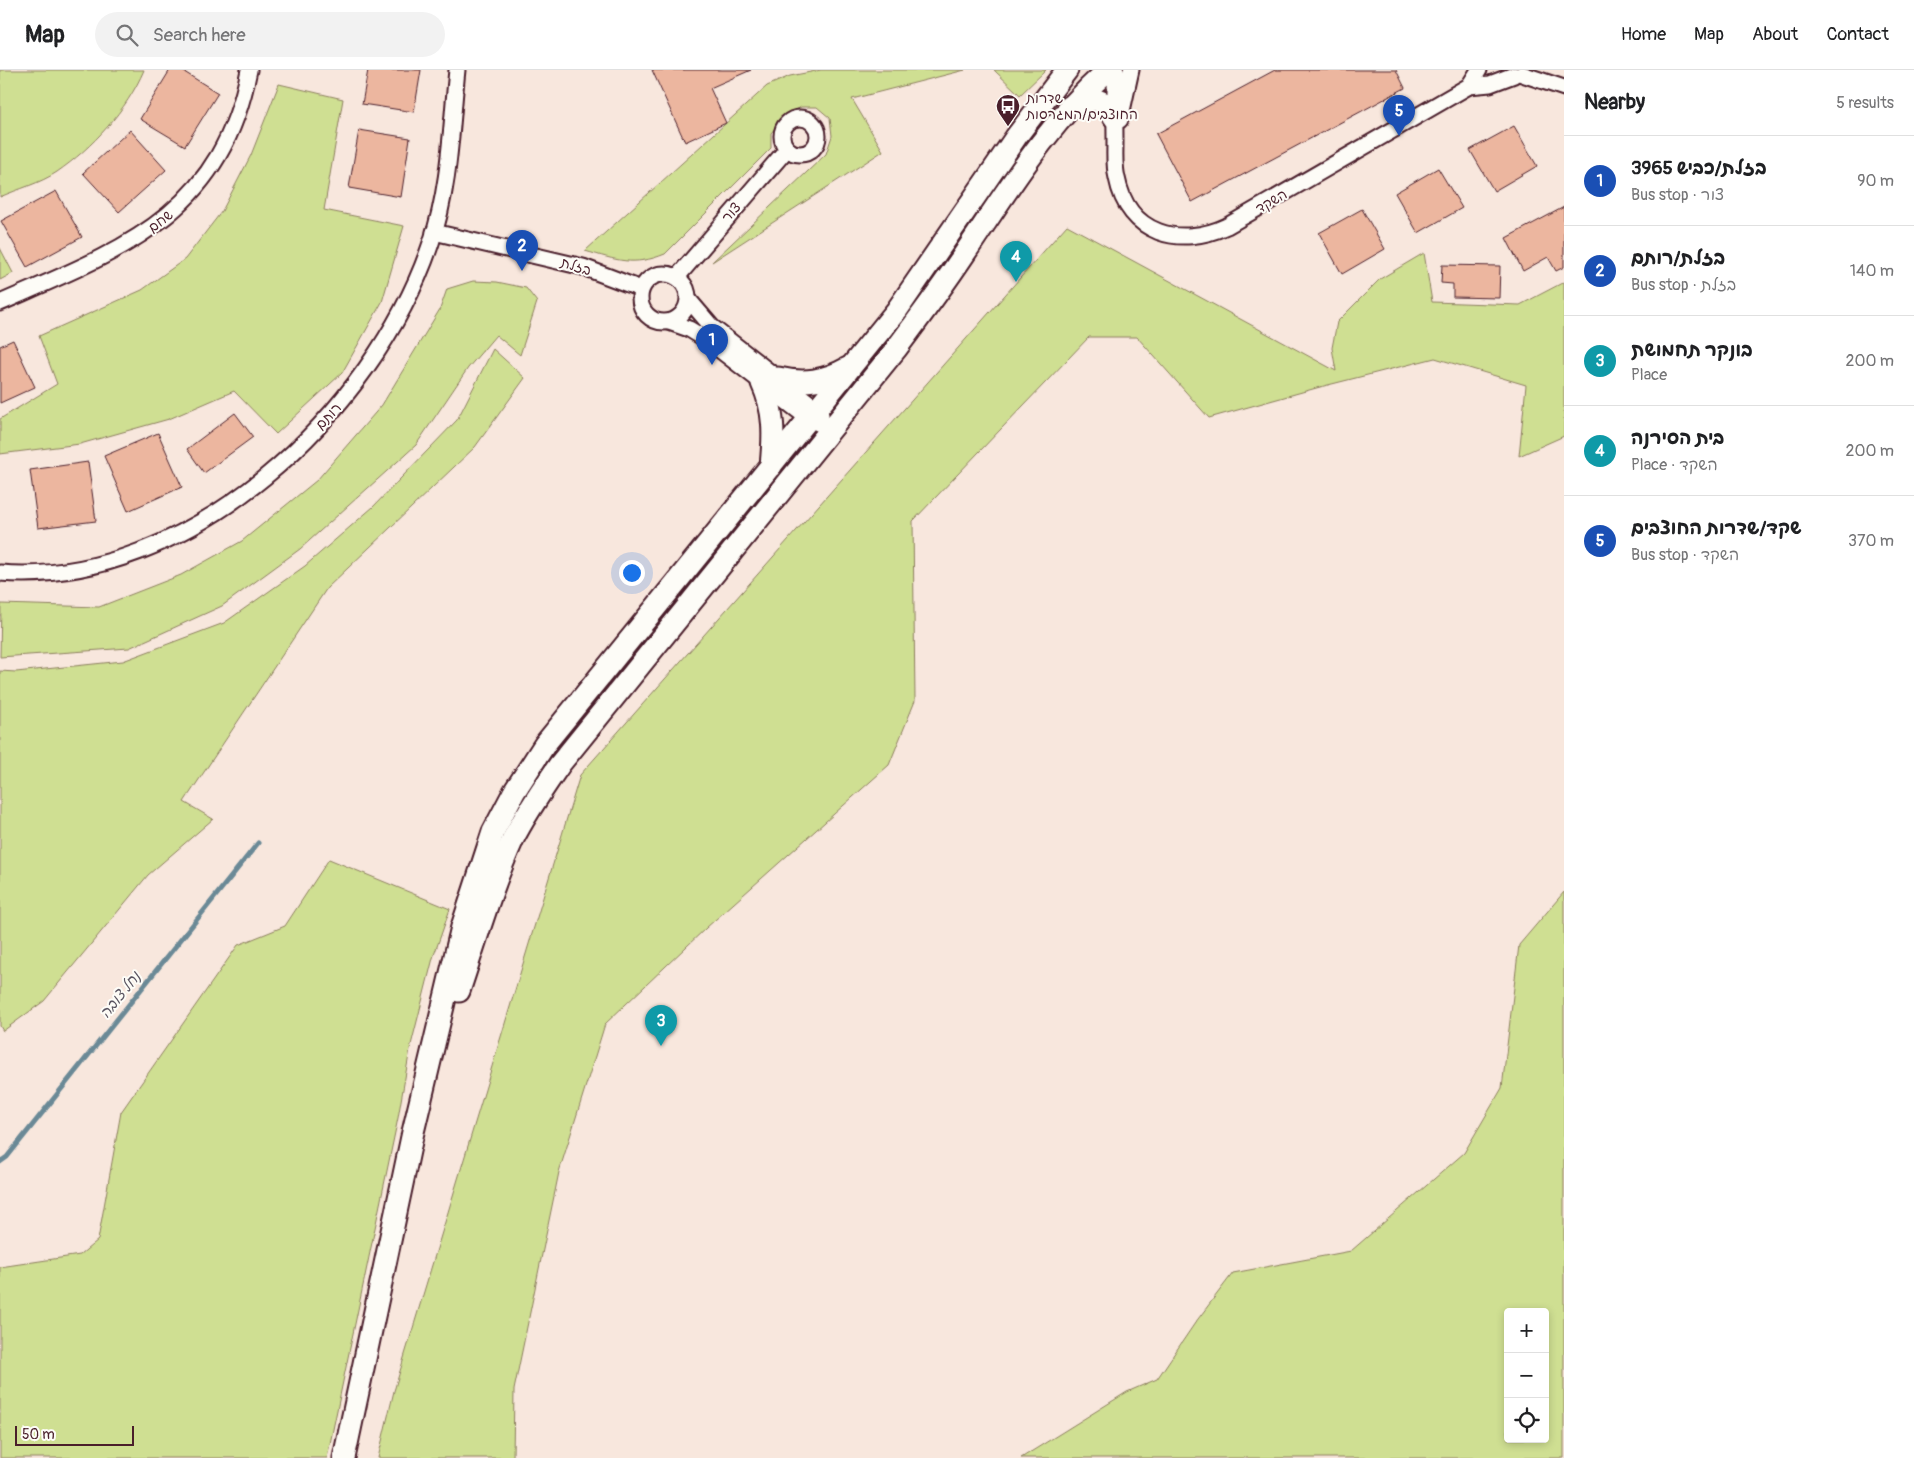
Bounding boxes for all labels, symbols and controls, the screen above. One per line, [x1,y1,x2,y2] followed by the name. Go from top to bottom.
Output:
[95,12,445,57] search box
[25,20,65,49] text: Map
[113,21,141,49] icon: search
[153,23,246,47] text: Search here
[1621,23,1666,46] text: Home
[1694,23,1724,46] text: Map
[1752,23,1798,46] text: About
[1826,23,1889,46] text: Contact
[1584,89,1645,116] text: Nearby
[1025,90,1138,123] place label: שדרות החוצבים/המגרסות
[995,93,1021,127] bus stop icon: שדרות החוצבים/המגרסות
[1836,93,1894,113] text: 5 results
[1383,95,1415,136] pin: 5
[1631,156,1767,180] text: בזלת/כביש 3965
[1597,171,1603,191] text: 1
[1857,171,1894,191] text: 90 m
[1631,185,1724,205] text: Bus stop · צור
[1252,186,1290,217] street label: השקד
[718,199,745,226] street label: צור
[144,206,176,236] street label: שחם
[506,230,538,271] pin: 2
[1000,241,1032,282] pin: 4
[1631,246,1725,270] text: בזלת/רותם
[558,254,593,279] street label: בזלת
[1596,261,1604,281] text: 2
[1850,261,1894,281] text: 140 m
[1631,275,1736,295] text: Bus stop · בזלת
[696,324,728,365] pin: 1
[1631,338,1753,362] text: בונקר תחמושת
[1596,351,1604,371] text: 3
[1846,351,1894,371] text: 200 m
[1631,365,1667,385] text: Place
[312,399,345,433] street label: רותם
[1631,426,1724,450] text: בית הסירנה
[1595,441,1605,461] text: 4
[1846,441,1894,461] text: 200 m
[1631,455,1718,475] text: Place · השקד
[1631,516,1802,540] text: שקד/שדרות החוצבים
[1596,531,1604,551] text: 5
[1848,531,1894,551] text: 370 m
[1631,545,1739,565] text: Bus stop · השקד
[619,560,645,586] your location
[96,967,146,1023] water label: נחל צובה
[645,1005,677,1046] pin: 3
[1504,1308,1549,1443] map controls
[1504,1308,1549,1353] button: +
[1504,1353,1549,1398] button: −
[1504,1398,1549,1443] button: locate
[15,1423,134,1446] scale bar
[22,1426,55,1443] text: 50 m

